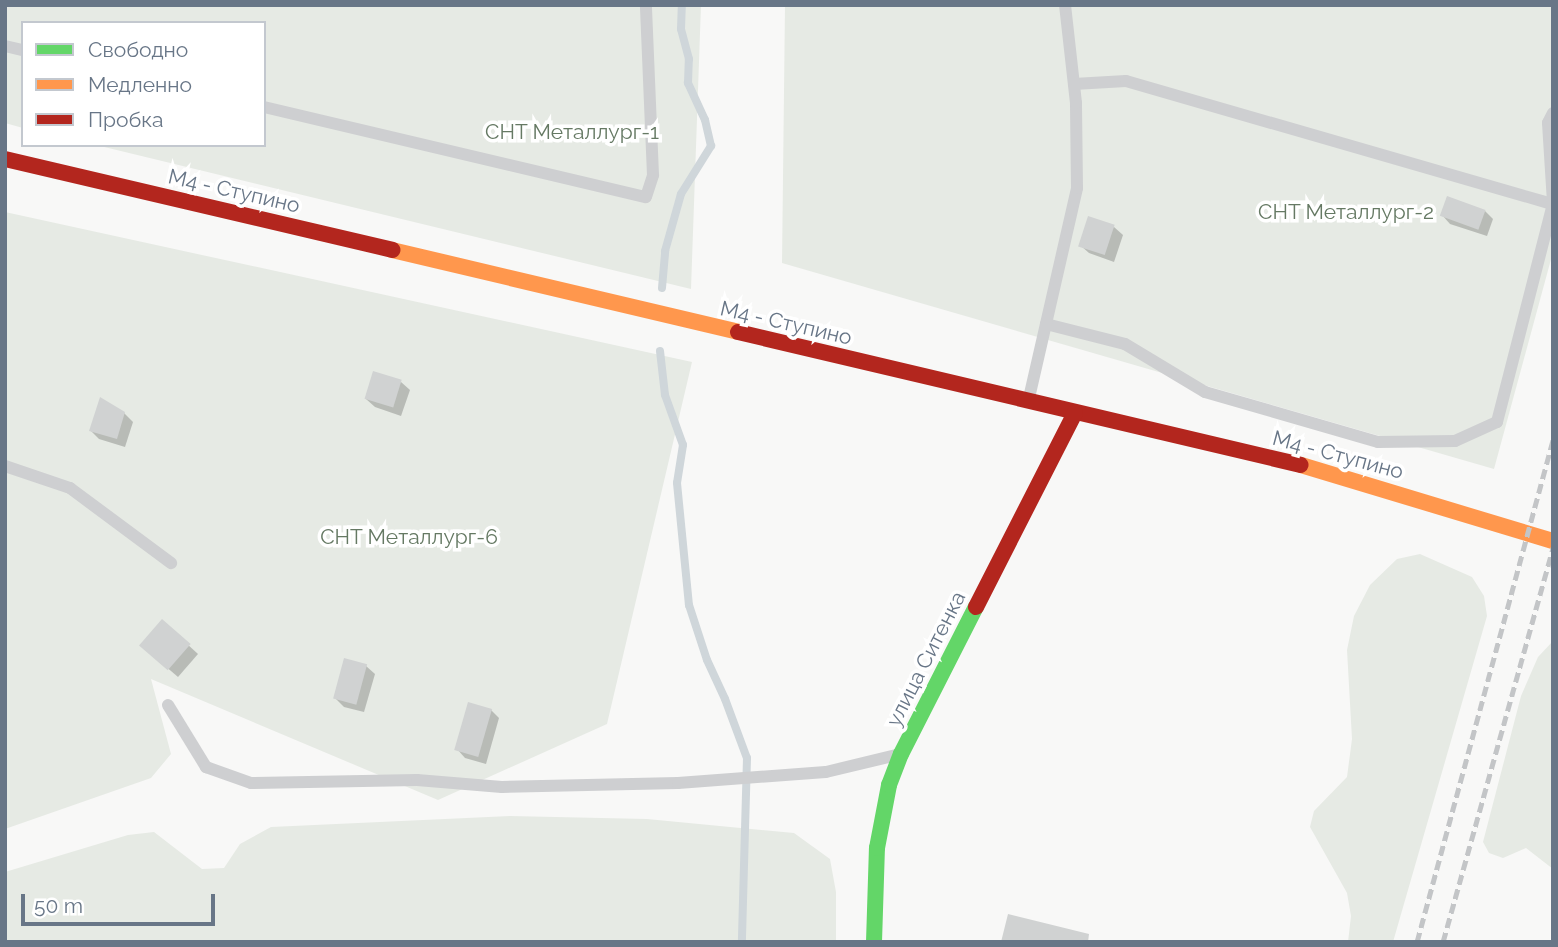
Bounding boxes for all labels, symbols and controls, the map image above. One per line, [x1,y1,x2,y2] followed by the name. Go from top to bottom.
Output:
[21,21,266,147] legend
[88,37,188,62] text: Свободно
[88,72,192,97] text: Медленно
[88,107,164,132] text: Пробка
[485,119,659,145] park label: СНТ Металлург-1
[166,164,302,218] street label: М4 - Ступино
[1258,199,1434,225] park label: СНТ Металлург-2
[718,296,854,350] street label: М4 - Ступино
[1270,425,1406,485] street label: М4 - Ступино
[320,524,498,550] park label: СНТ Металлург-6
[881,587,971,731] street label: улица Ситенка
[24,880,219,924] scale bar
[34,893,83,918] text: 50 m

